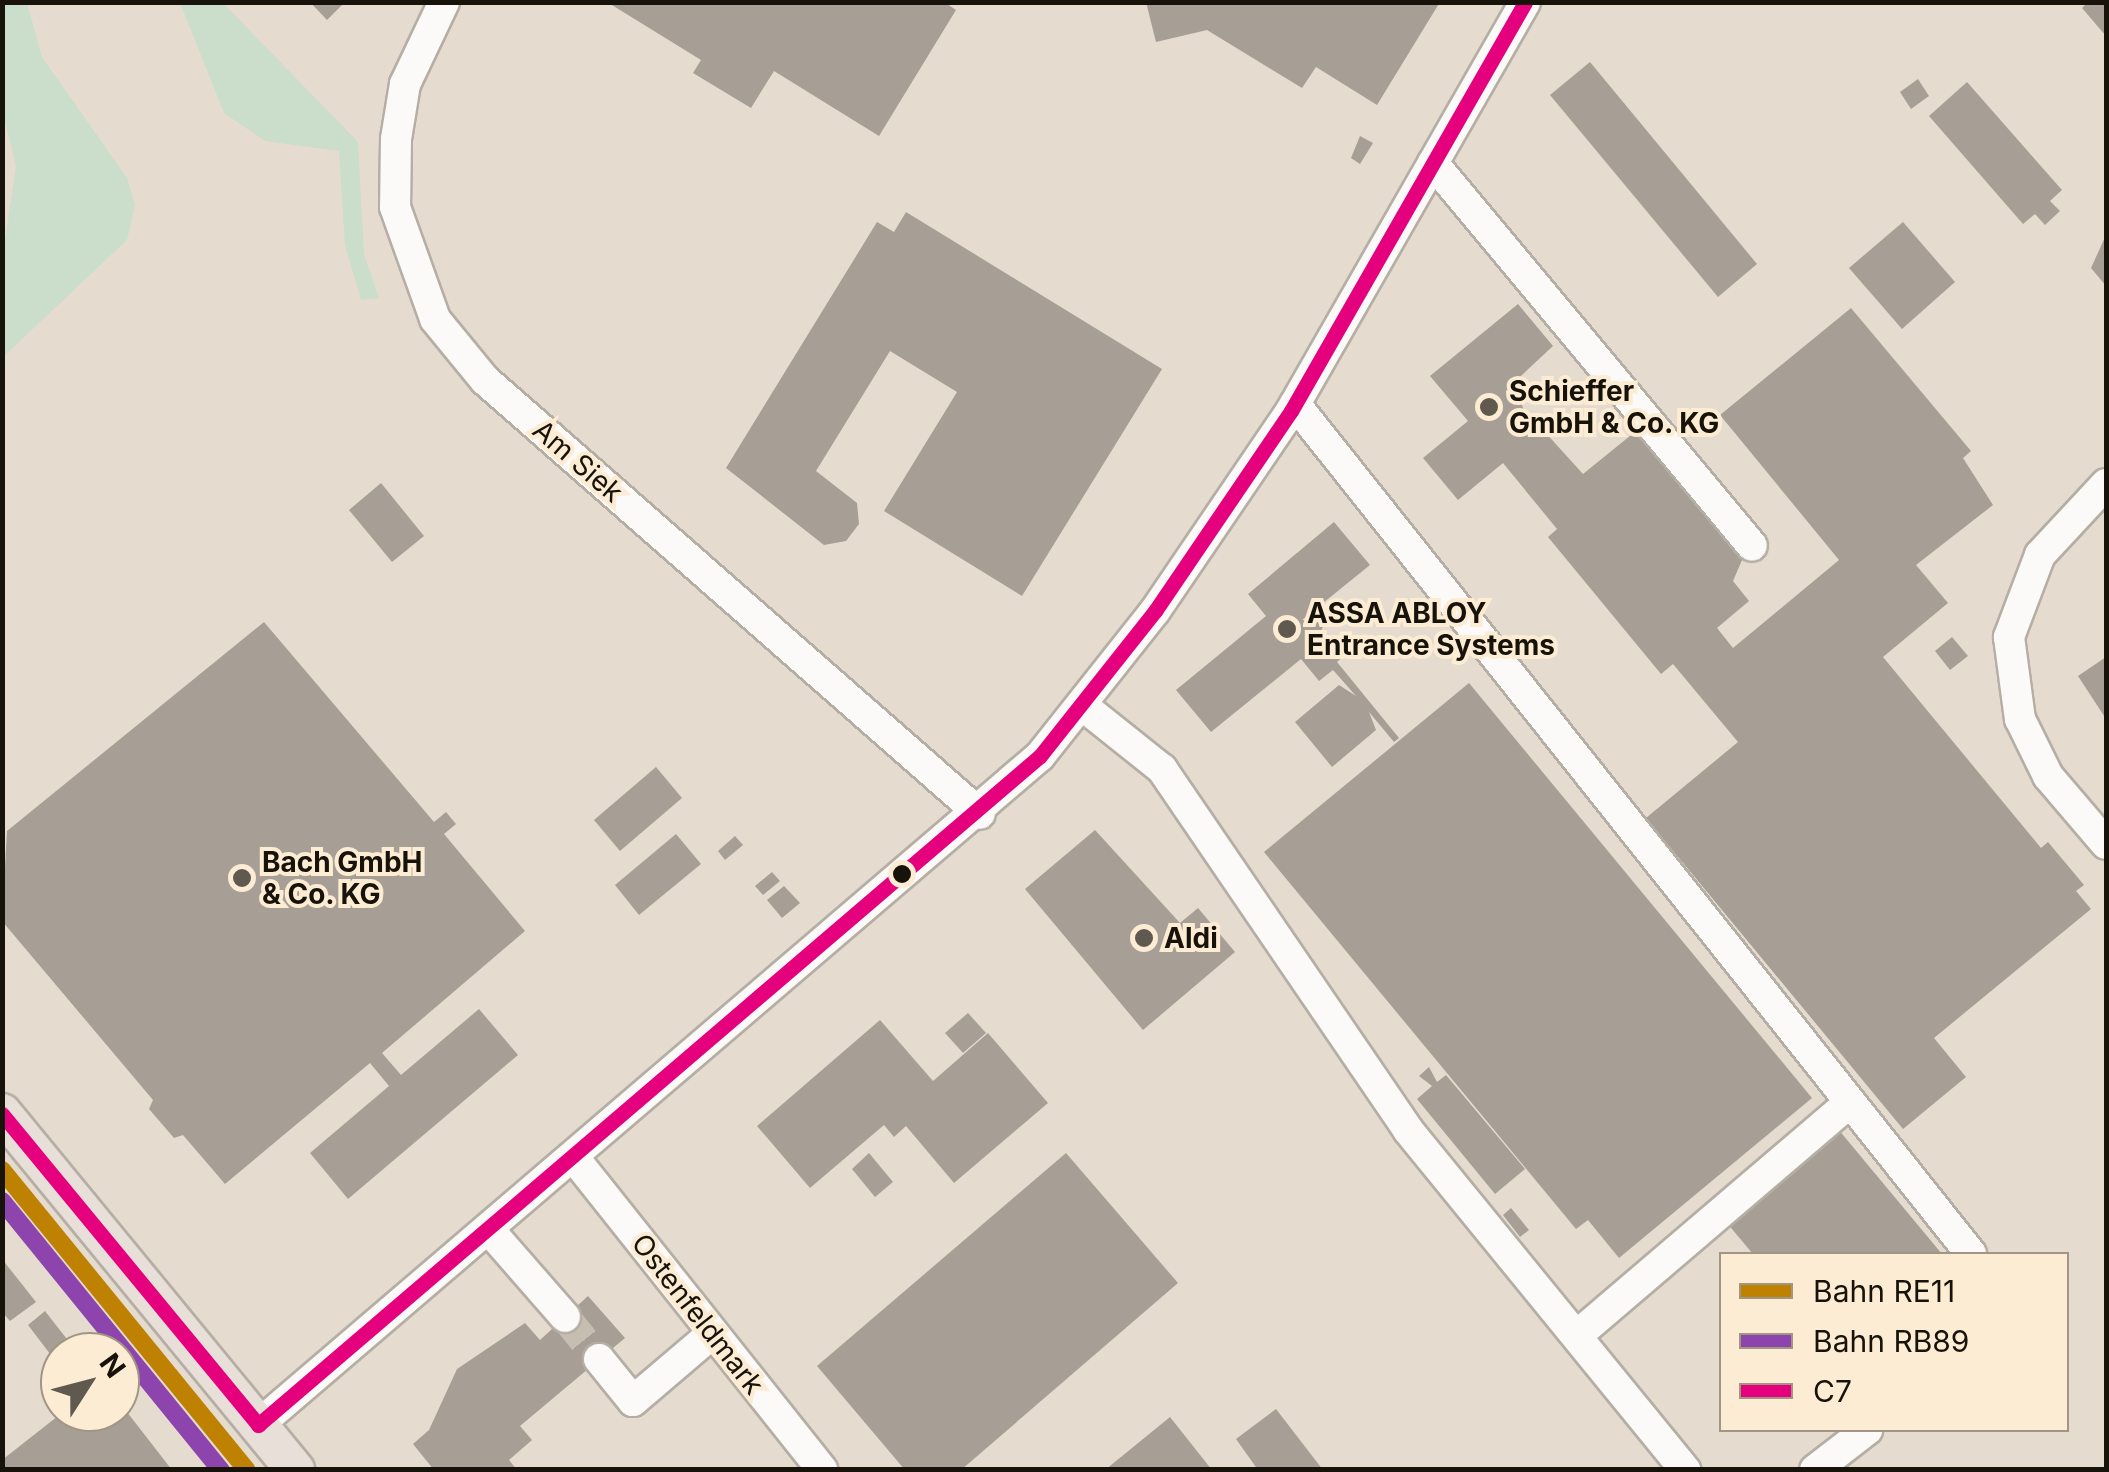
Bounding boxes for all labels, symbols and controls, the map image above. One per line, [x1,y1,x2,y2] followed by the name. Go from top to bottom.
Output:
[1509,374,1720,440] place label: Schieffer GmbH & Co. KG
[1478,396,1500,418] marker: Schieffer GmbH & Co. KG
[526,413,630,509] street label: Am Siek
[1307,596,1555,662] place label: ASSA ABLOY Entrance Systems
[1276,618,1298,640] marker: ASSA ABLOY Entrance Systems
[262,845,422,911] place label: Bach GmbH & Co. KG
[892,864,912,884] unlabelled marker
[231,867,253,889] marker: Bach GmbH & Co. KG
[1164,921,1218,955] place label: Aldi
[1133,927,1155,949] marker: Aldi
[625,1227,771,1401] street label: Ostenfeldmark
[1719,1252,2069,1432] legend
[1813,1273,1955,1309] text: Bahn RE11
[1813,1323,1969,1359] text: Bahn RB89
[40,1332,140,1432] north arrow
[93,1347,133,1384] text: N
[1813,1373,1852,1409] text: C7

